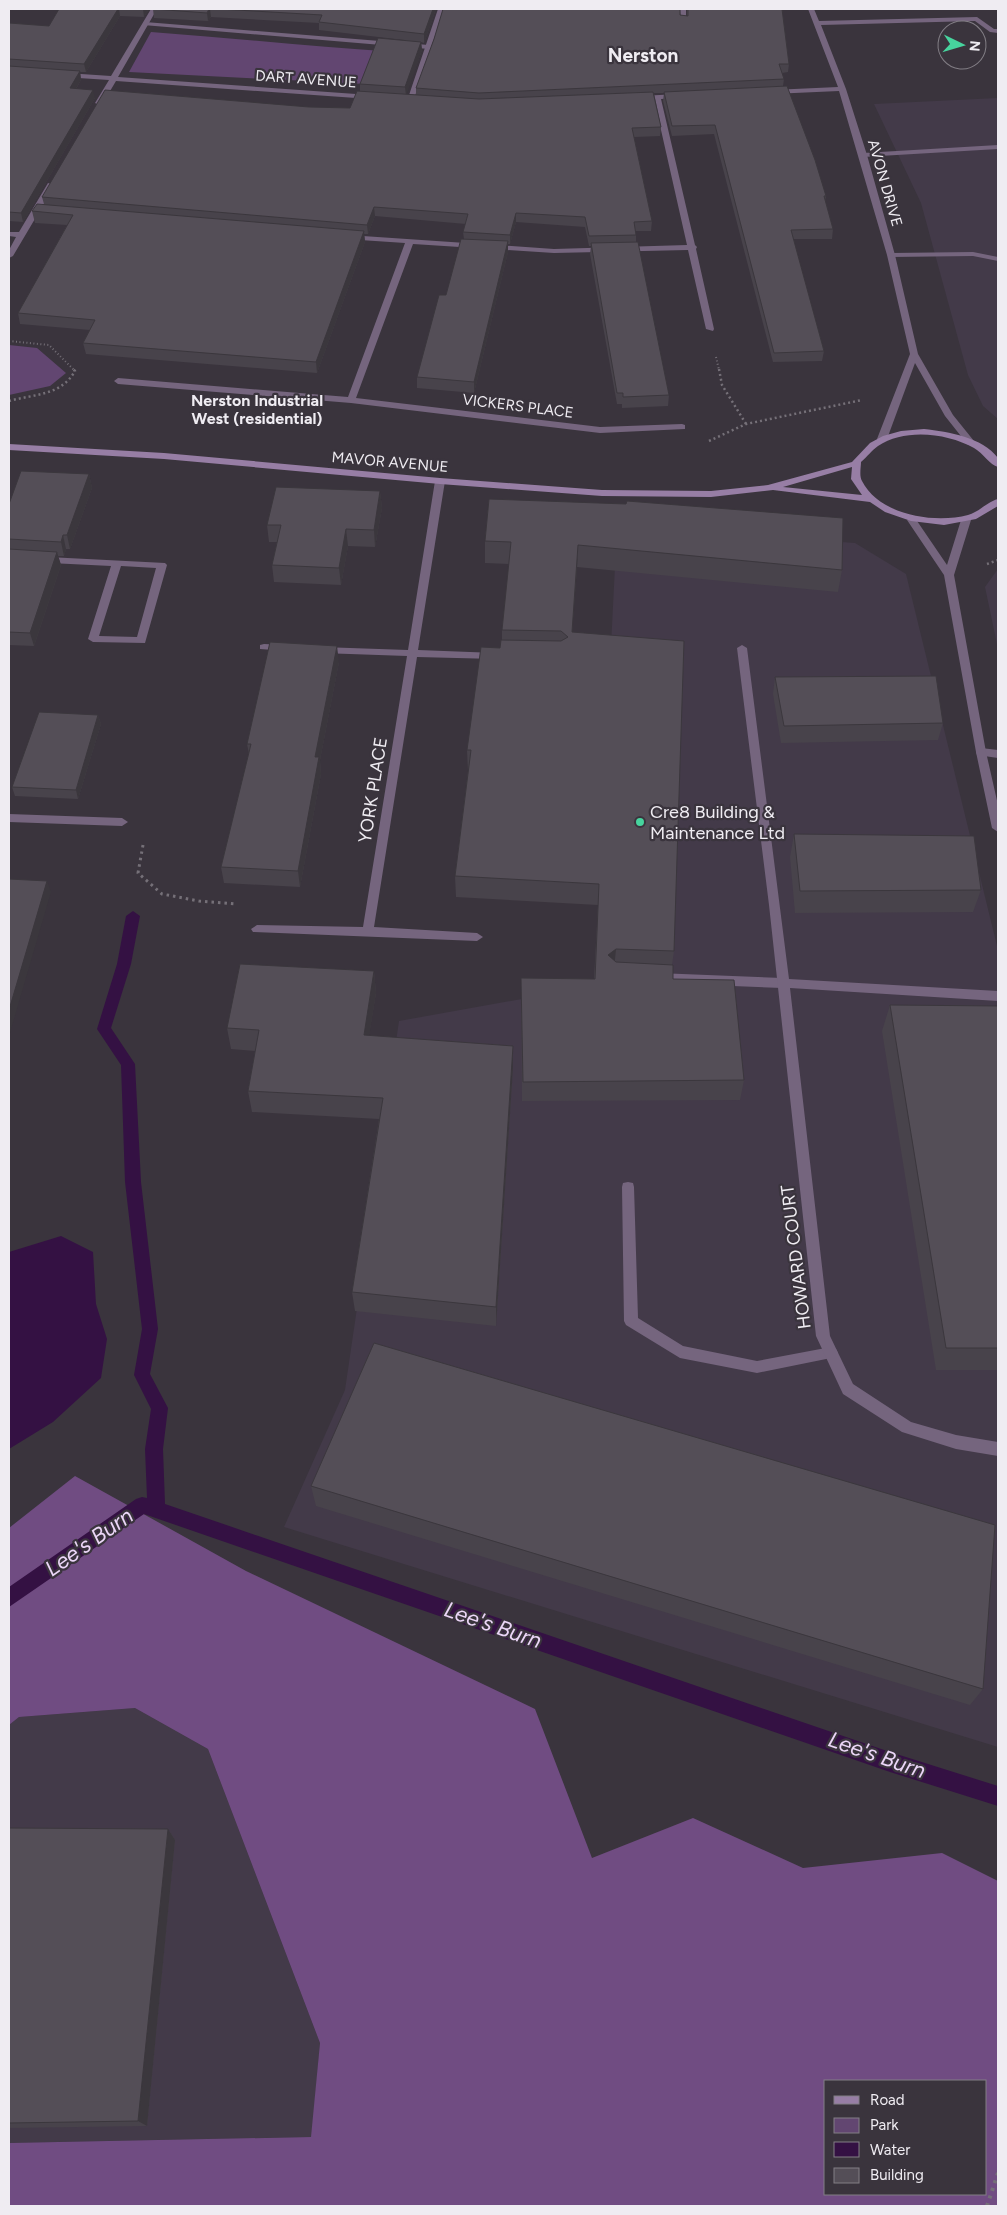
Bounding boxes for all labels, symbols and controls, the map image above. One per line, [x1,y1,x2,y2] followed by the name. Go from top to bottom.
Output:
[937,20,987,70] north arrow
[966,40,983,52] text: N
[608,44,678,67] district label: Nerston
[255,66,357,92] street label: DART AVENUE
[864,137,906,229] street label: AVON DRIVE
[462,390,574,422] street label: VICKERS PLACE
[191,391,323,428] district label: Nerston Industrial West (residential)
[331,448,449,476] street label: MAVOR AVENUE
[354,736,392,844] street label: YORK PLACE
[650,801,785,844] place label: Cre8 Building & Maintenance Ltd
[634,816,646,828] marker: Cre8 Building & Maintenance Ltd
[776,1184,816,1330] street label: HOWARD COURT
[40,1502,138,1582] water label: Lee's Burn
[441,1596,545,1654] water label: Lee's Burn
[825,1726,929,1784] water label: Lee's Burn
[824,2080,987,2195] legend
[870,2091,905,2109] text: Road
[870,2116,899,2134] text: Park
[870,2141,910,2159] text: Water
[870,2166,924,2184] text: Building

